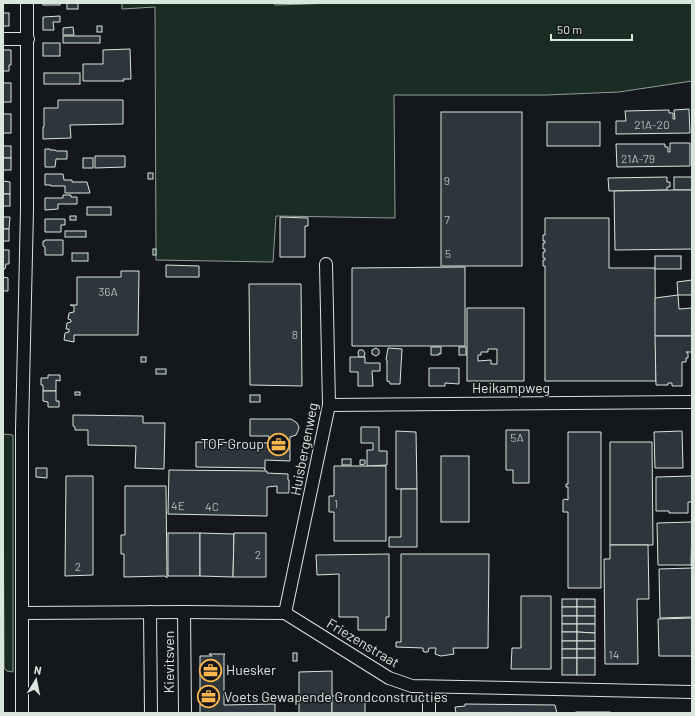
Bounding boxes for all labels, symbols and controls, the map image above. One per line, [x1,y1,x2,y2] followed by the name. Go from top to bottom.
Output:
[551,16,632,42] scale bar
[557,22,582,36] text: 50 m
[634,117,670,131] house number: 21A-20
[621,151,655,165] house number: 21A-79
[444,173,450,187] house number: 9
[444,212,450,226] house number: 7
[445,246,451,260] house number: 5
[98,284,118,298] house number: 36A
[292,327,298,341] house number: 8
[472,379,550,396] street label: Heikampweg
[286,401,321,497] street label: Huisbergenweg
[510,430,524,444] house number: 5A
[266,431,292,457] office icon: TOF Group
[201,435,264,452] place label: TOF Group
[334,496,338,510] house number: 1
[171,498,185,512] house number: 4E
[205,499,219,513] house number: 4C
[255,547,261,561] house number: 2
[75,559,81,573] house number: 2
[324,614,403,671] street label: Friezenstraat
[160,631,177,693] street label: Kievitsven
[609,647,619,661] house number: 14
[198,657,224,683] office icon: Huesker
[16,660,56,700] north arrow
[226,661,276,678] place label: Huesker
[33,663,43,677] text: N
[195,684,221,710] office icon: Voets Gewapende Grondconstructies
[224,688,448,705] place label: Voets Gewapende Grondconstructies

